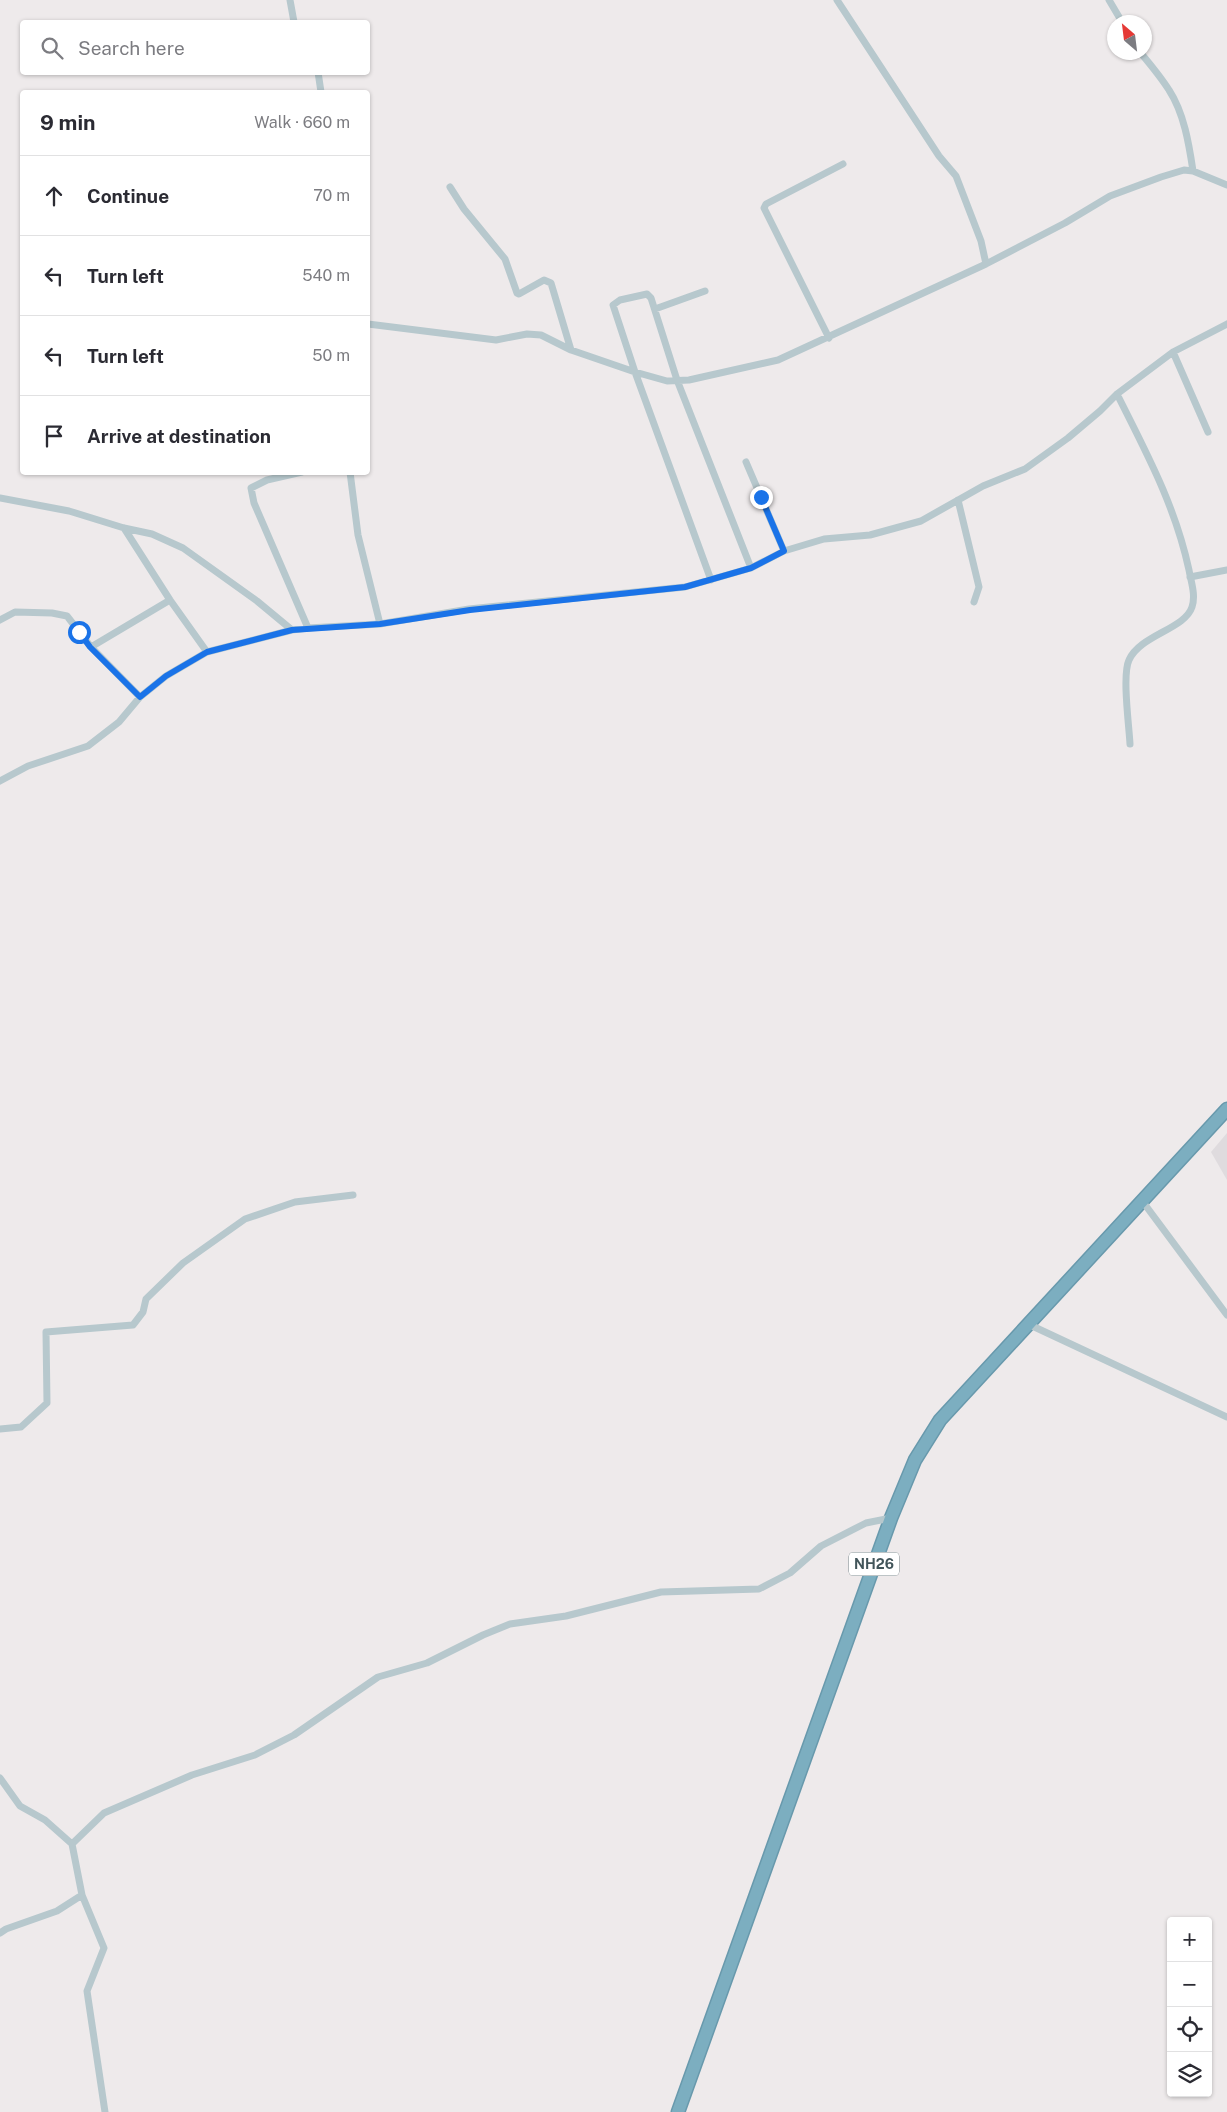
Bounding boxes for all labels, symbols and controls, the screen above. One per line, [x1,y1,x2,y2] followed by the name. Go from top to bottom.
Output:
[1107,15,1152,60] north arrow
[20,20,370,75] search box
[38,34,66,62] icon: search
[78,37,185,59] text: Search here
[40,110,96,135] text: 9 min
[254,113,350,132] text: Walk · 660 m
[40,182,68,210] icon: ahead
[87,185,169,207] text: Continue
[313,186,350,205] text: 70 m
[40,262,68,290] icon: left
[87,265,164,287] text: Turn left
[302,266,350,285] text: 540 m
[40,342,68,370] icon: left
[87,345,164,367] text: Turn left
[312,346,350,365] text: 50 m
[40,422,68,450] icon: arrive
[87,425,271,447] text: Arrive at destination
[750,486,773,509] route end
[68,621,91,644] route start
[849,1552,899,1576] road number: NH26
[1167,1917,1212,2097] map controls
[1167,1917,1212,1962] button: +
[1167,1962,1212,2007] button: −
[1167,2007,1212,2052] button: locate
[1167,2052,1212,2097] button: layers

